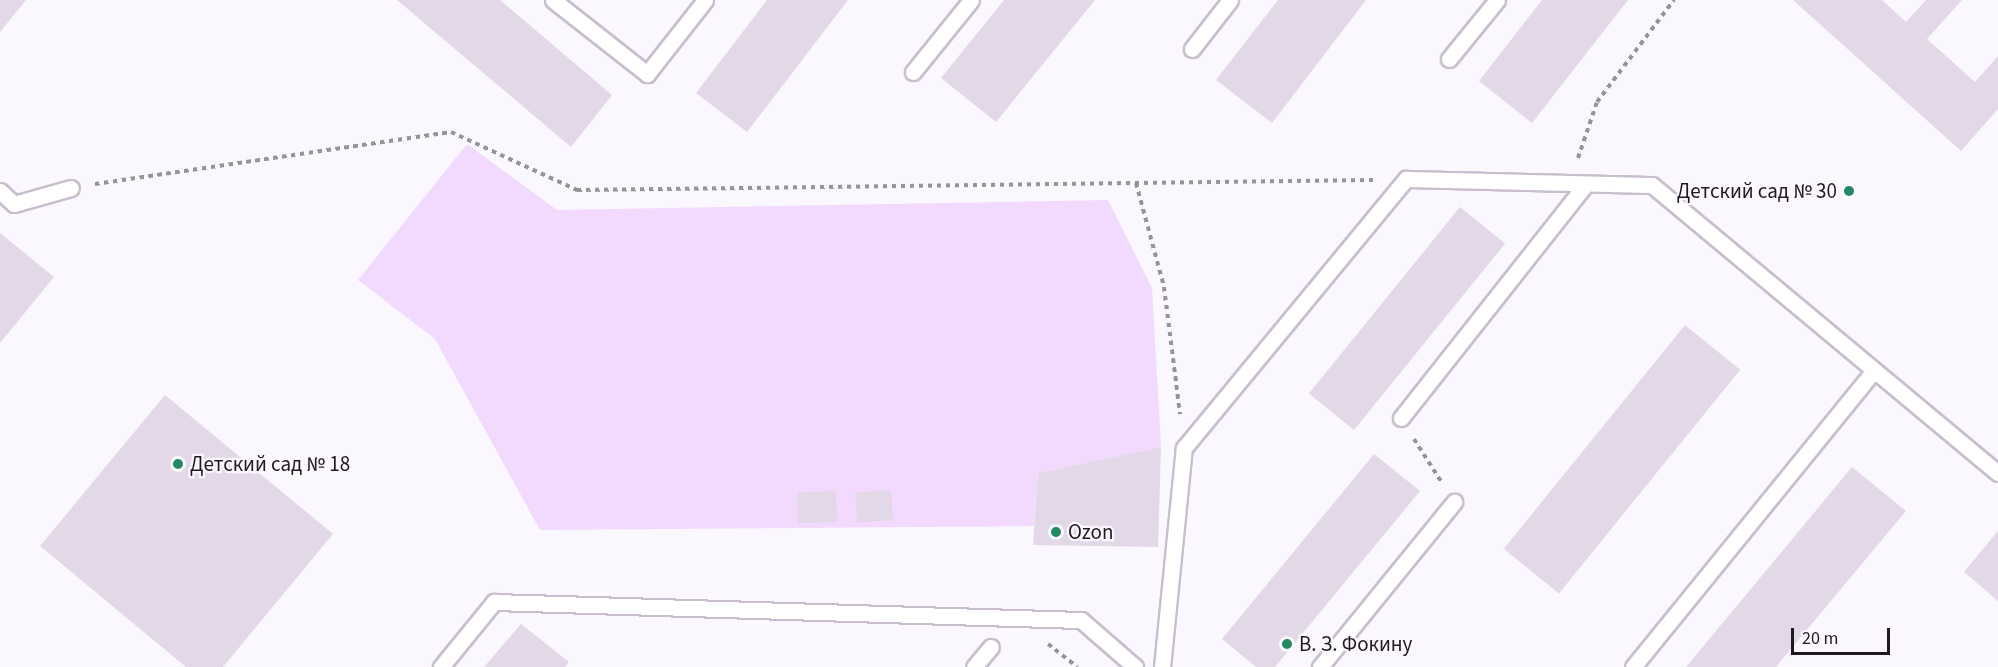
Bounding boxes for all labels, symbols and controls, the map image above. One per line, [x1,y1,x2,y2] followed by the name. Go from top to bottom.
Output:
[1677,178,1837,204] place label: Детский сад № 30
[1842,184,1856,198] marker: Детский сад № 30
[190,451,350,477] place label: Детский сад № 18
[171,457,185,471] marker: Детский сад № 18
[1068,519,1113,545] place label: Ozon
[1049,525,1063,539] marker: Ozon
[1794,616,1893,654] scale bar
[1802,626,1838,651] text: 20 m
[1299,631,1412,657] place label: В. З. Фокину
[1280,637,1294,651] marker: В. З. Фокину

